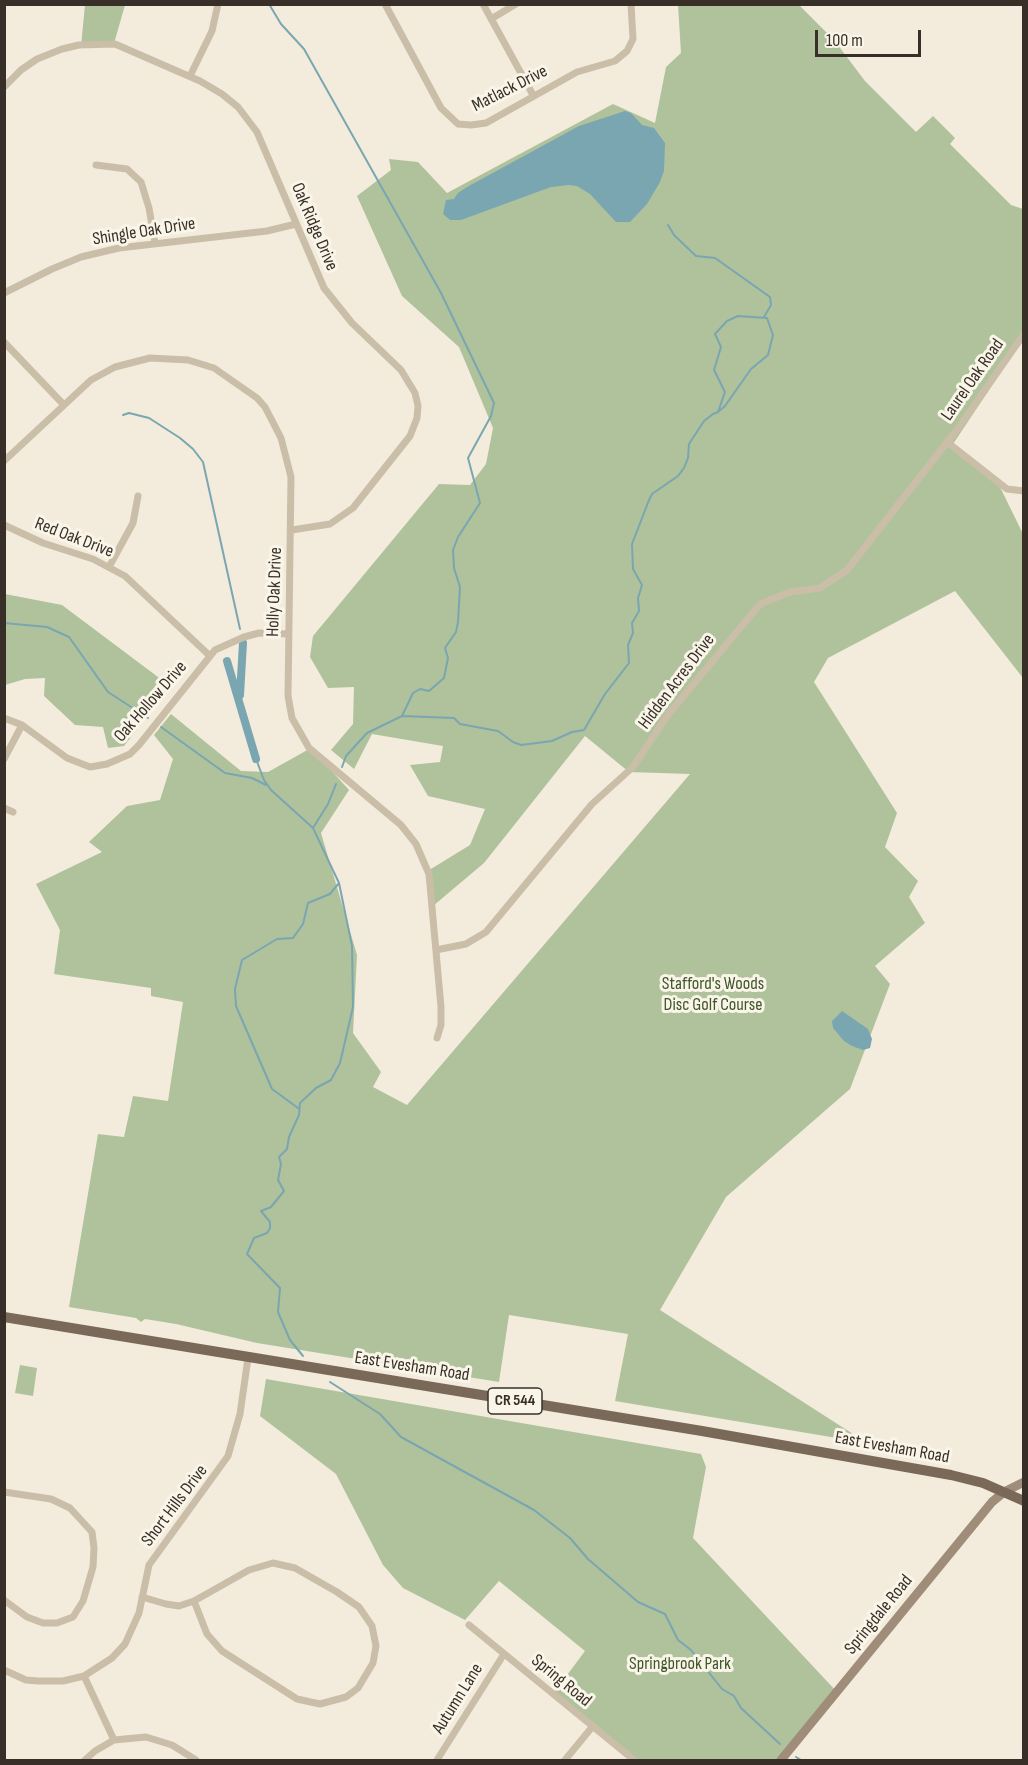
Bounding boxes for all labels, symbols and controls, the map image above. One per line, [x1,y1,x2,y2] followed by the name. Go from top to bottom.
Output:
[818,18,924,56] scale bar
[826,30,863,51] text: 100 m
[469,61,551,117] street label: Matlack Drive
[286,180,342,274] street label: Oak Ridge Drive
[91,213,197,251] street label: Shingle Oak Drive
[937,335,1009,425] street label: Laurel Oak Road
[32,513,116,563] street label: Red Oak Drive
[263,547,287,637] street label: Holly Oak Drive
[634,630,720,734] street label: Hidden Acres Drive
[110,657,192,747] street label: Oak Hollow Drive
[662,973,764,1016] park label: Stafford's Woods Disc Golf Course
[353,1347,471,1387] street label: East Evesham Road
[488,1388,542,1414] road number: CR 544
[833,1427,951,1469] street label: East Evesham Road
[137,1461,213,1551] street label: Short Hills Drive
[840,1571,918,1659] street label: Springdale Road
[526,1650,596,1712] street label: Spring Road
[629,1653,731,1675] park label: Springbrook Park
[428,1660,488,1738] street label: Autumn Lane

